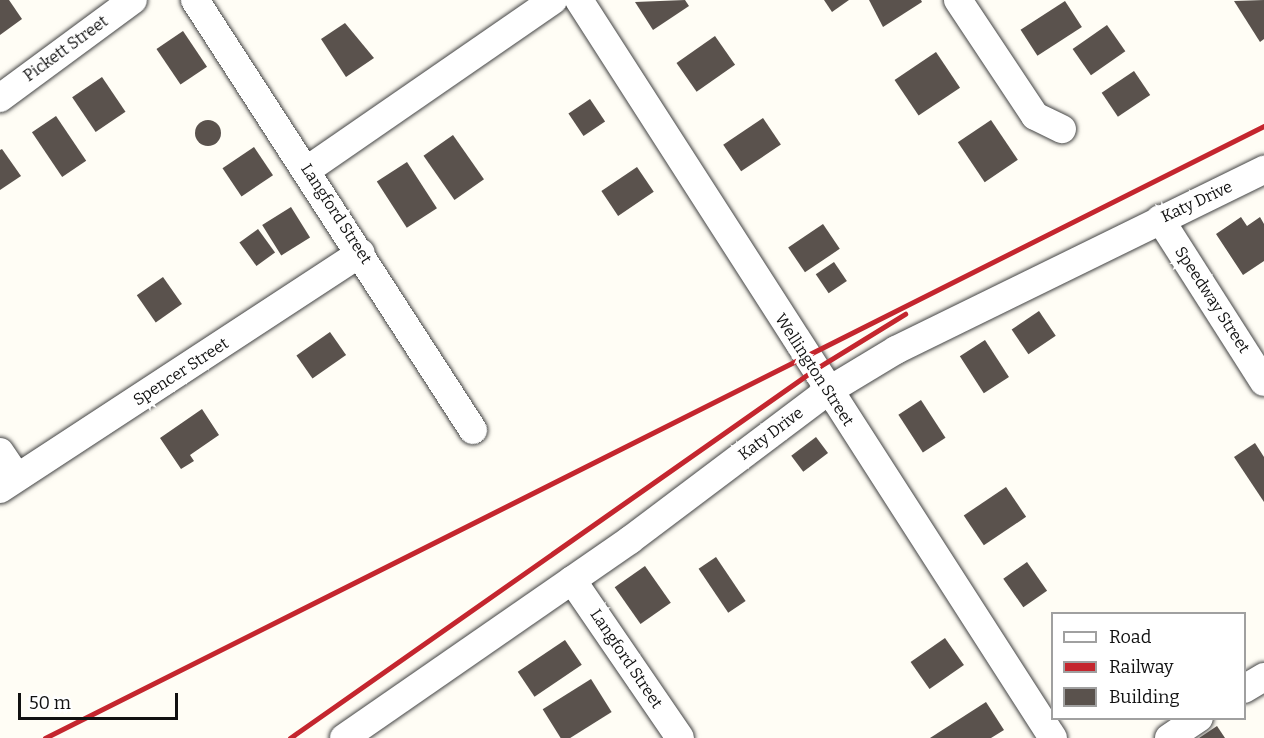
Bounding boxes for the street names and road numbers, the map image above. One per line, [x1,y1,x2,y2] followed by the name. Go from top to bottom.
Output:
[20,12,112,86] street label: Pickett Street
[297,160,375,268] street label: Langford Street
[1158,177,1236,227] street label: Katy Drive
[1170,243,1254,357] street label: Speedway Street
[770,310,858,430] street label: Wellington Street
[130,334,232,410] street label: Spencer Street
[735,403,807,465] street label: Katy Drive
[586,606,666,712] street label: Langford Street

